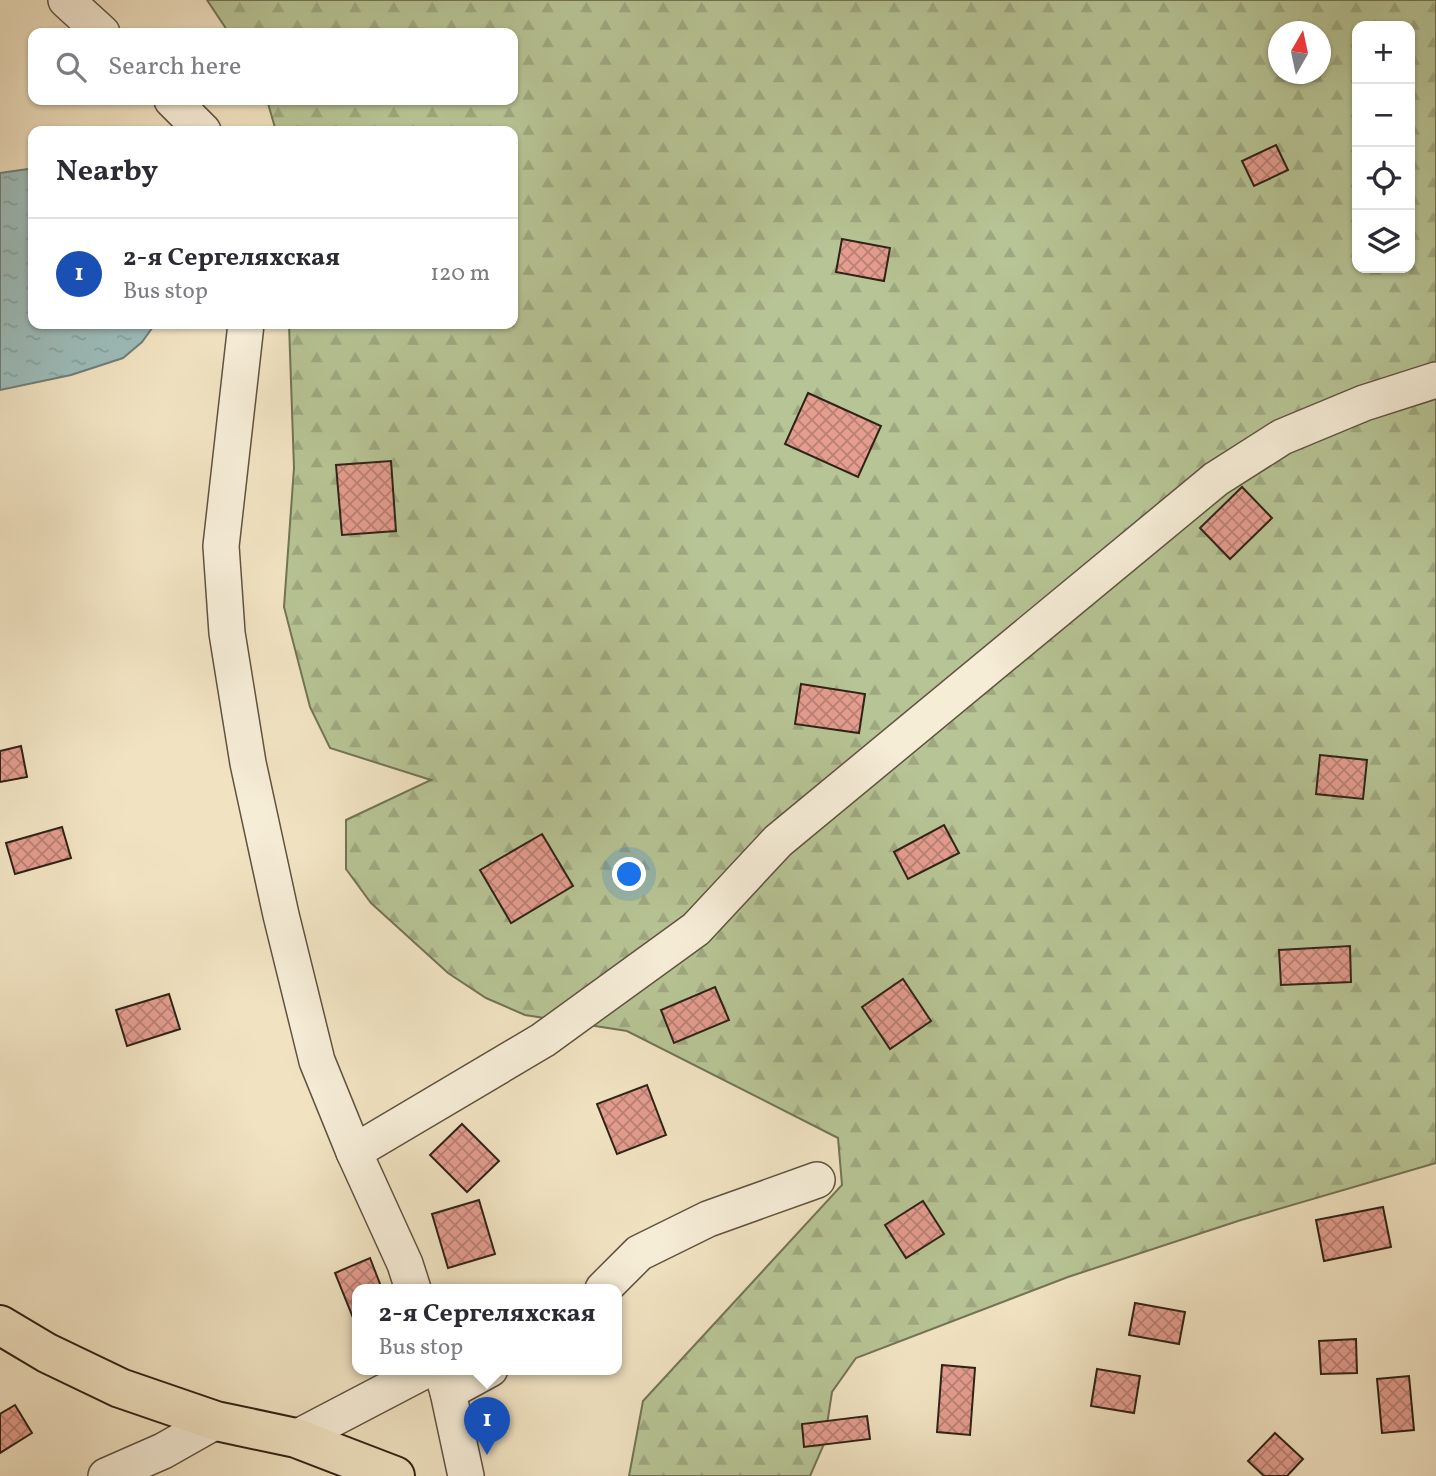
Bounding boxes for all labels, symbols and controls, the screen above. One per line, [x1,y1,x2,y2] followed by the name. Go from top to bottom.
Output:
[1268,21,1331,84] north arrow
[1352,21,1415,273] map controls
[1352,21,1415,84] button: +
[28,28,518,105] search box
[52,48,90,86] icon: search
[108,49,241,85] text: Search here
[1352,84,1415,147] button: −
[1352,147,1415,210] button: locate
[56,151,158,193] text: Nearby
[1352,210,1415,273] button: layers
[123,240,340,276] text: 2-я Сергеляхская
[74,258,84,290] text: 1
[430,258,490,290] text: 120 m
[123,276,208,308] text: Bus stop
[612,857,646,891] your location
[352,1284,622,1375] popup
[378,1296,596,1332] text: 2-я Сергеляхская
[378,1332,463,1364] text: Bus stop
[464,1397,510,1455] pin: 1

